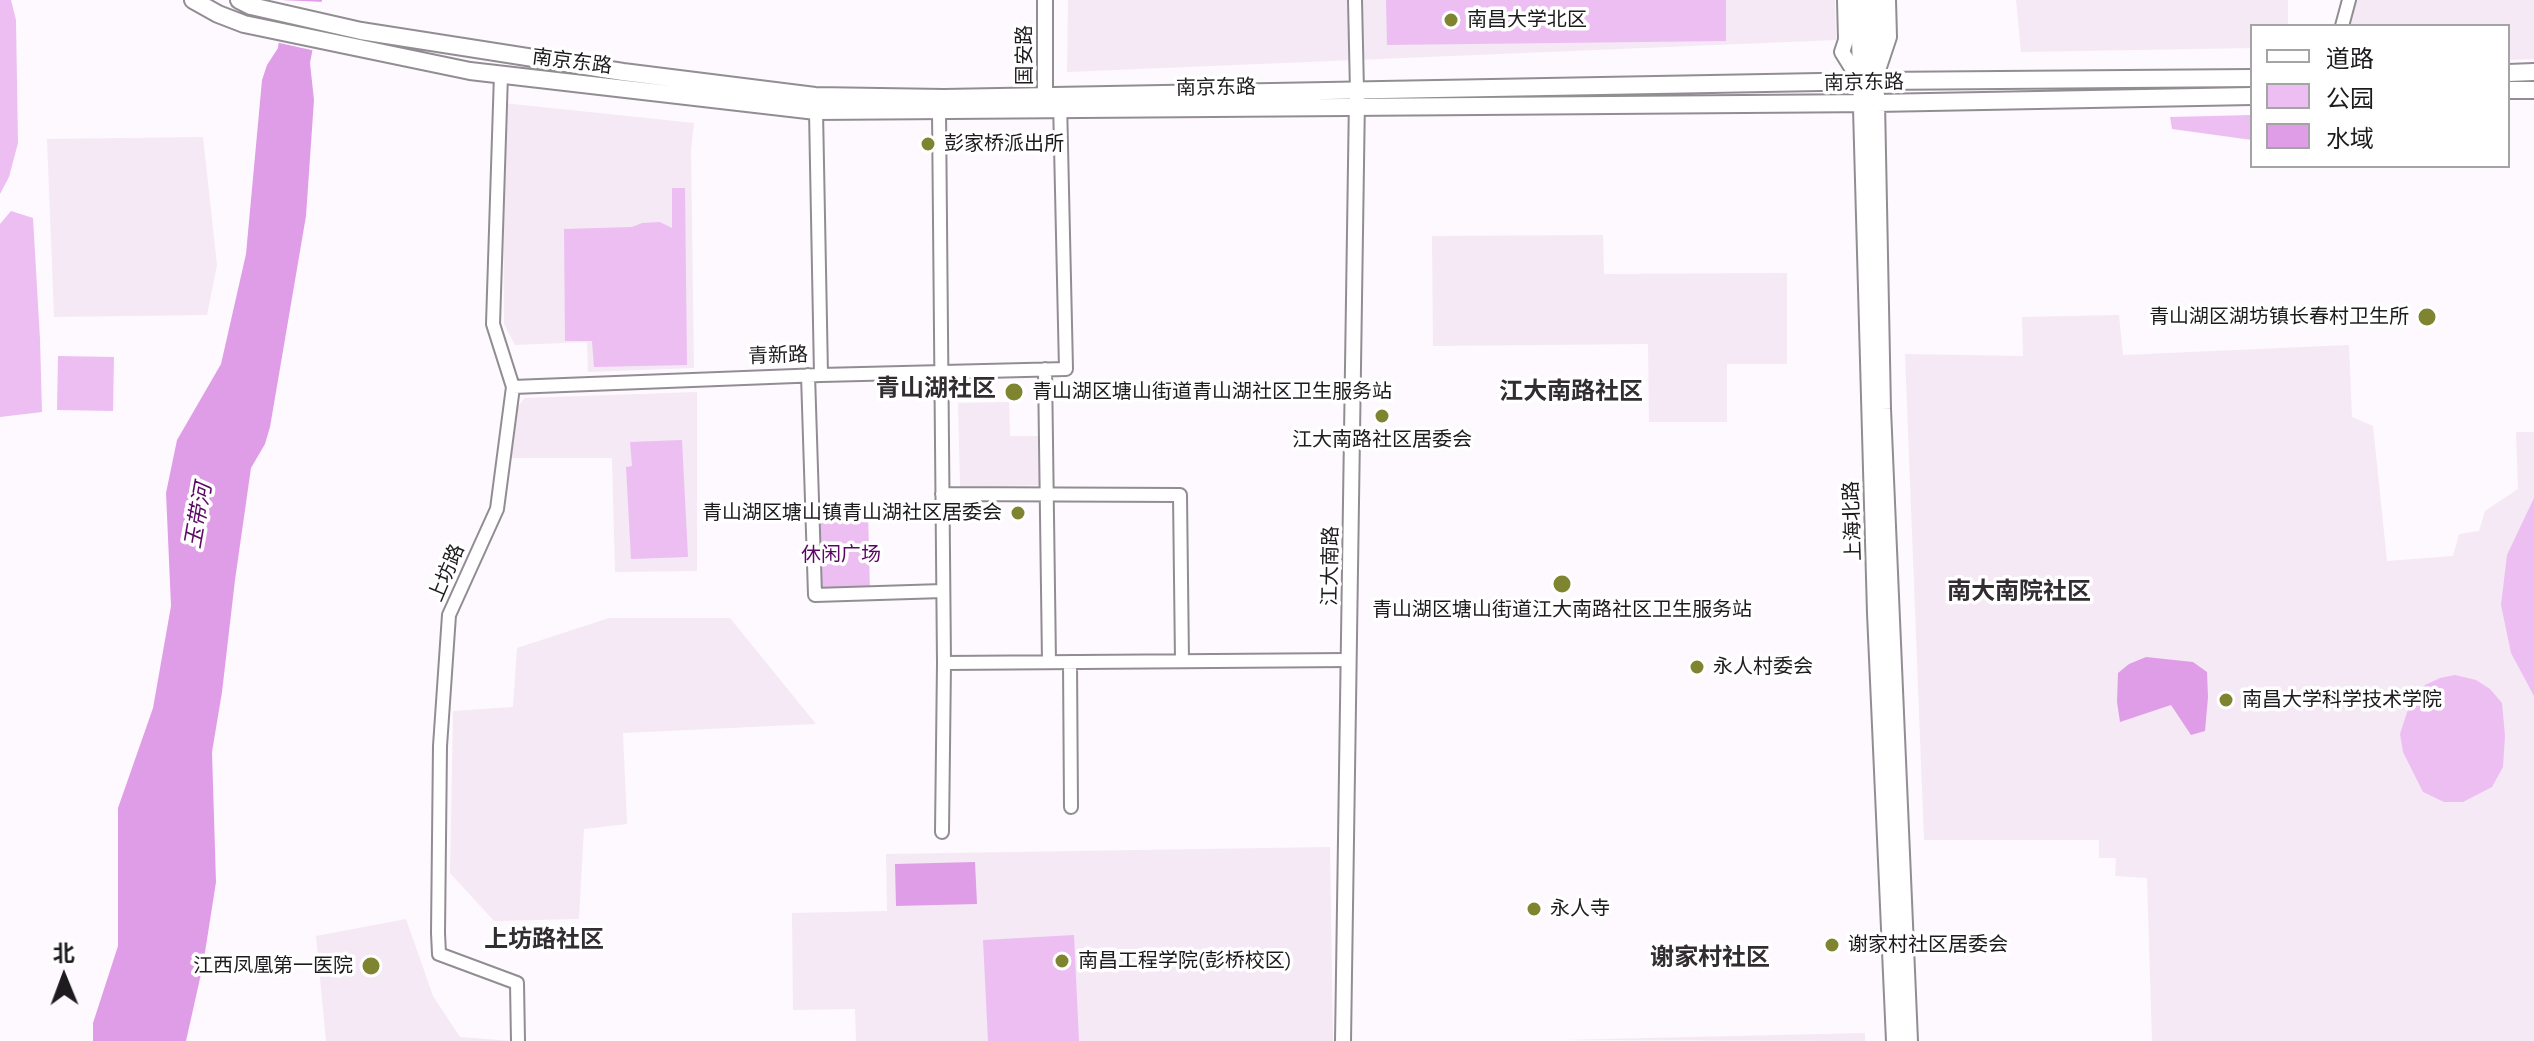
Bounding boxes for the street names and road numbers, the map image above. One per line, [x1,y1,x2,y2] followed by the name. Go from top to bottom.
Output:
[1013,25,1037,85] street label: 国安路
[531,45,613,79] street label: 南京东路
[1824,70,1904,96] street label: 南京东路
[1176,75,1256,101] street label: 南京东路
[748,343,808,369] street label: 青新路
[1840,481,1866,561] street label: 上海北路
[1318,526,1344,606] street label: 江大南路
[424,541,470,605] street label: 上坊路

